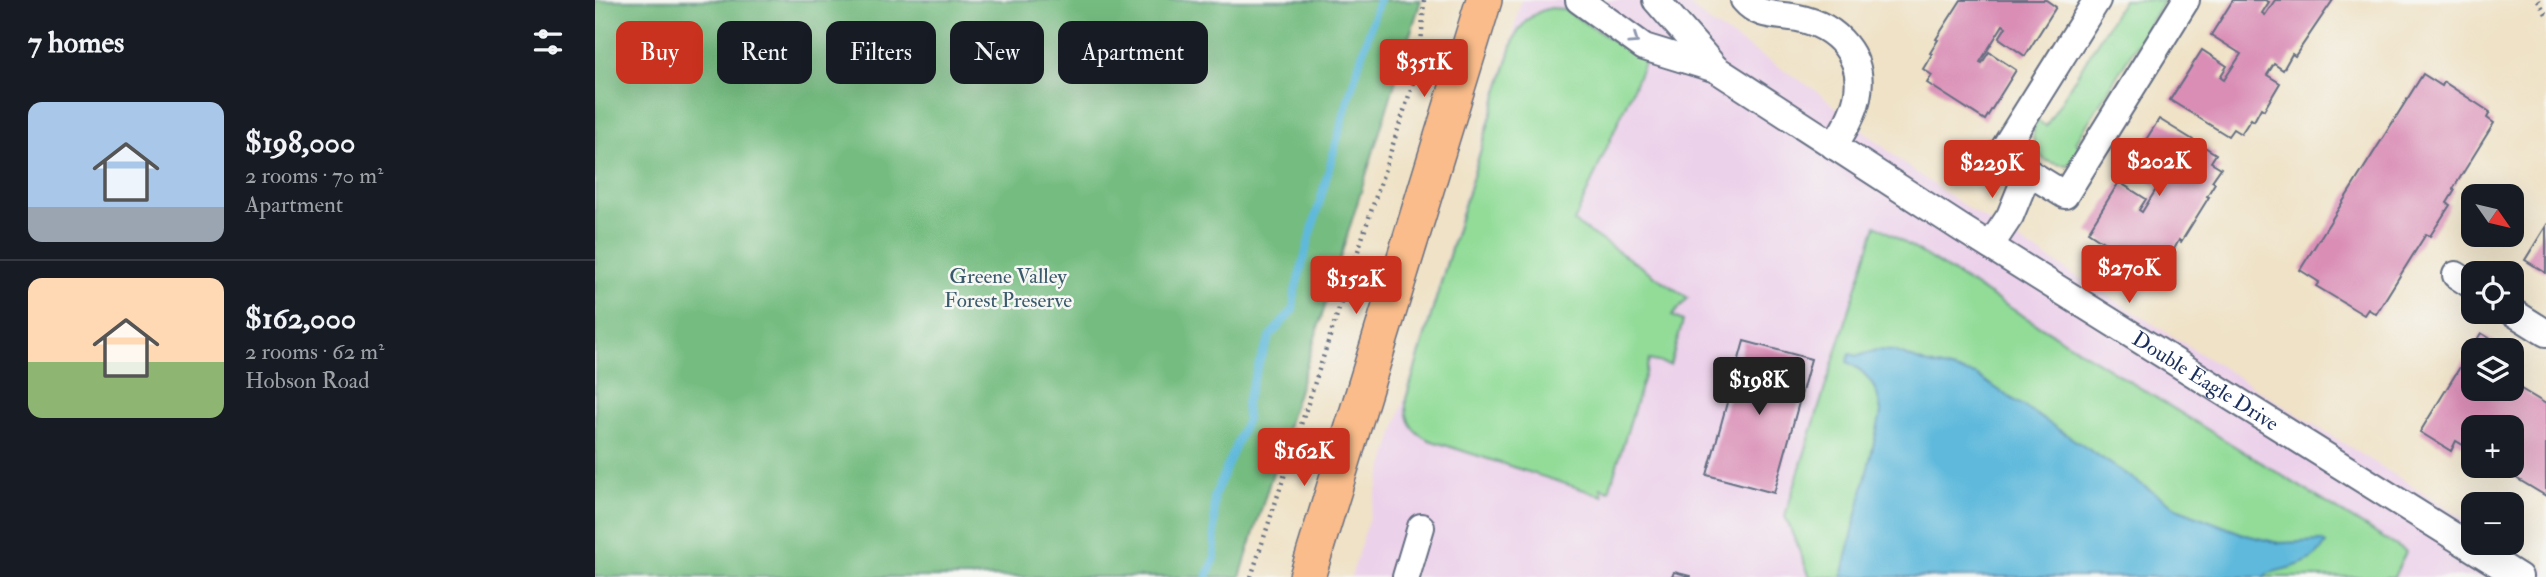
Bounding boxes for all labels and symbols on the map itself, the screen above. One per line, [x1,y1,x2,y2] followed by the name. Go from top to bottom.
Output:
[1626,32,1639,45] one-way arrow
[1375,40,1473,99] pin: $351K
[2110,138,2208,198] pin: $202K
[1943,140,2041,200] pin: $229K
[2461,184,2523,247] north arrow
[2080,246,2178,305] pin: $270K
[1307,256,1405,316] pin: $152K
[944,263,1072,314] park label: Greene Valley Forest Preserve
[2127,326,2284,437] street label: Double Eagle Drive
[1710,358,1808,417] pin: $198K
[1255,428,1353,488] pin: $162K

